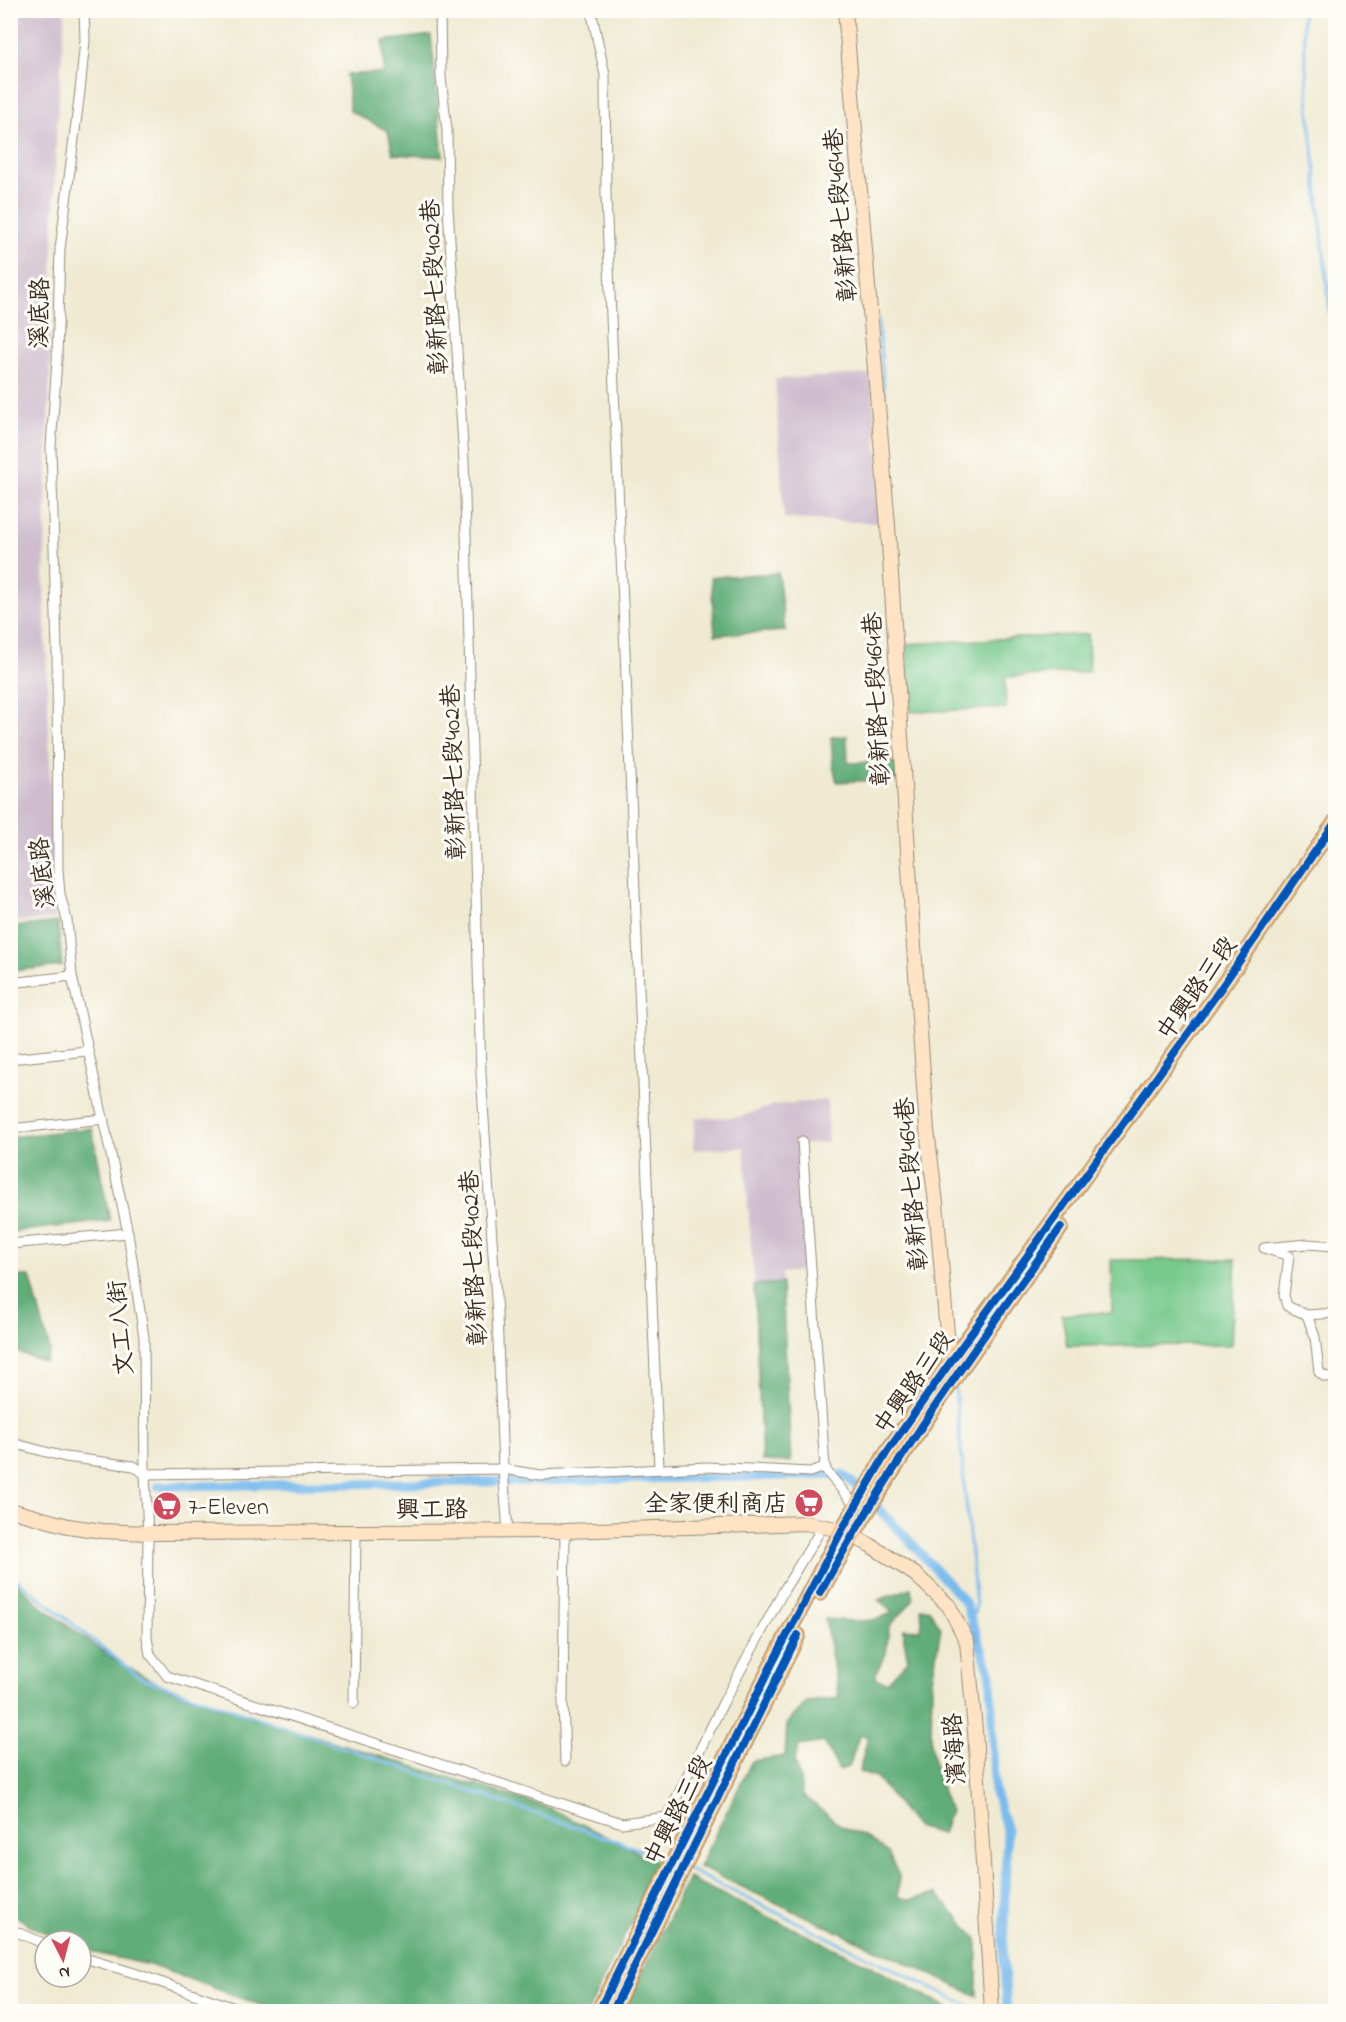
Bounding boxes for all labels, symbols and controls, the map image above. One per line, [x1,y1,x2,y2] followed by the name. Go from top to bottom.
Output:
[817,126,868,303] street label: 彰新路七段464巷
[414,198,459,376] street label: 彰新路七段402巷
[23,277,60,349] street label: 溪底路
[856,611,901,787] street label: 彰新路七段464巷
[435,683,476,861] street label: 彰新路七段402巷
[23,835,66,910] street label: 溪底路
[1149,930,1247,1049] street label: 中興路三段
[888,1095,939,1272] street label: 彰新路七段464巷
[453,1169,498,1347] street label: 彰新路七段402巷
[101,1278,144,1377] street label: 文工八街
[866,1324,964,1443] street label: 中興路三段
[793,1487,825,1519] supermarket icon: 全家便利商店
[644,1488,788,1523] place label: 全家便利商店
[151,1490,183,1522] supermarket icon: 7-Eleven
[188,1491,269,1526] place label: 7-Eleven
[396,1494,468,1529] street label: 興工路
[937,1712,976,1786] street label: 濱海路
[636,1750,722,1873] street label: 中興路三段
[33,1929,93,1989] north arrow
[58,1959,71,1984] text: N

